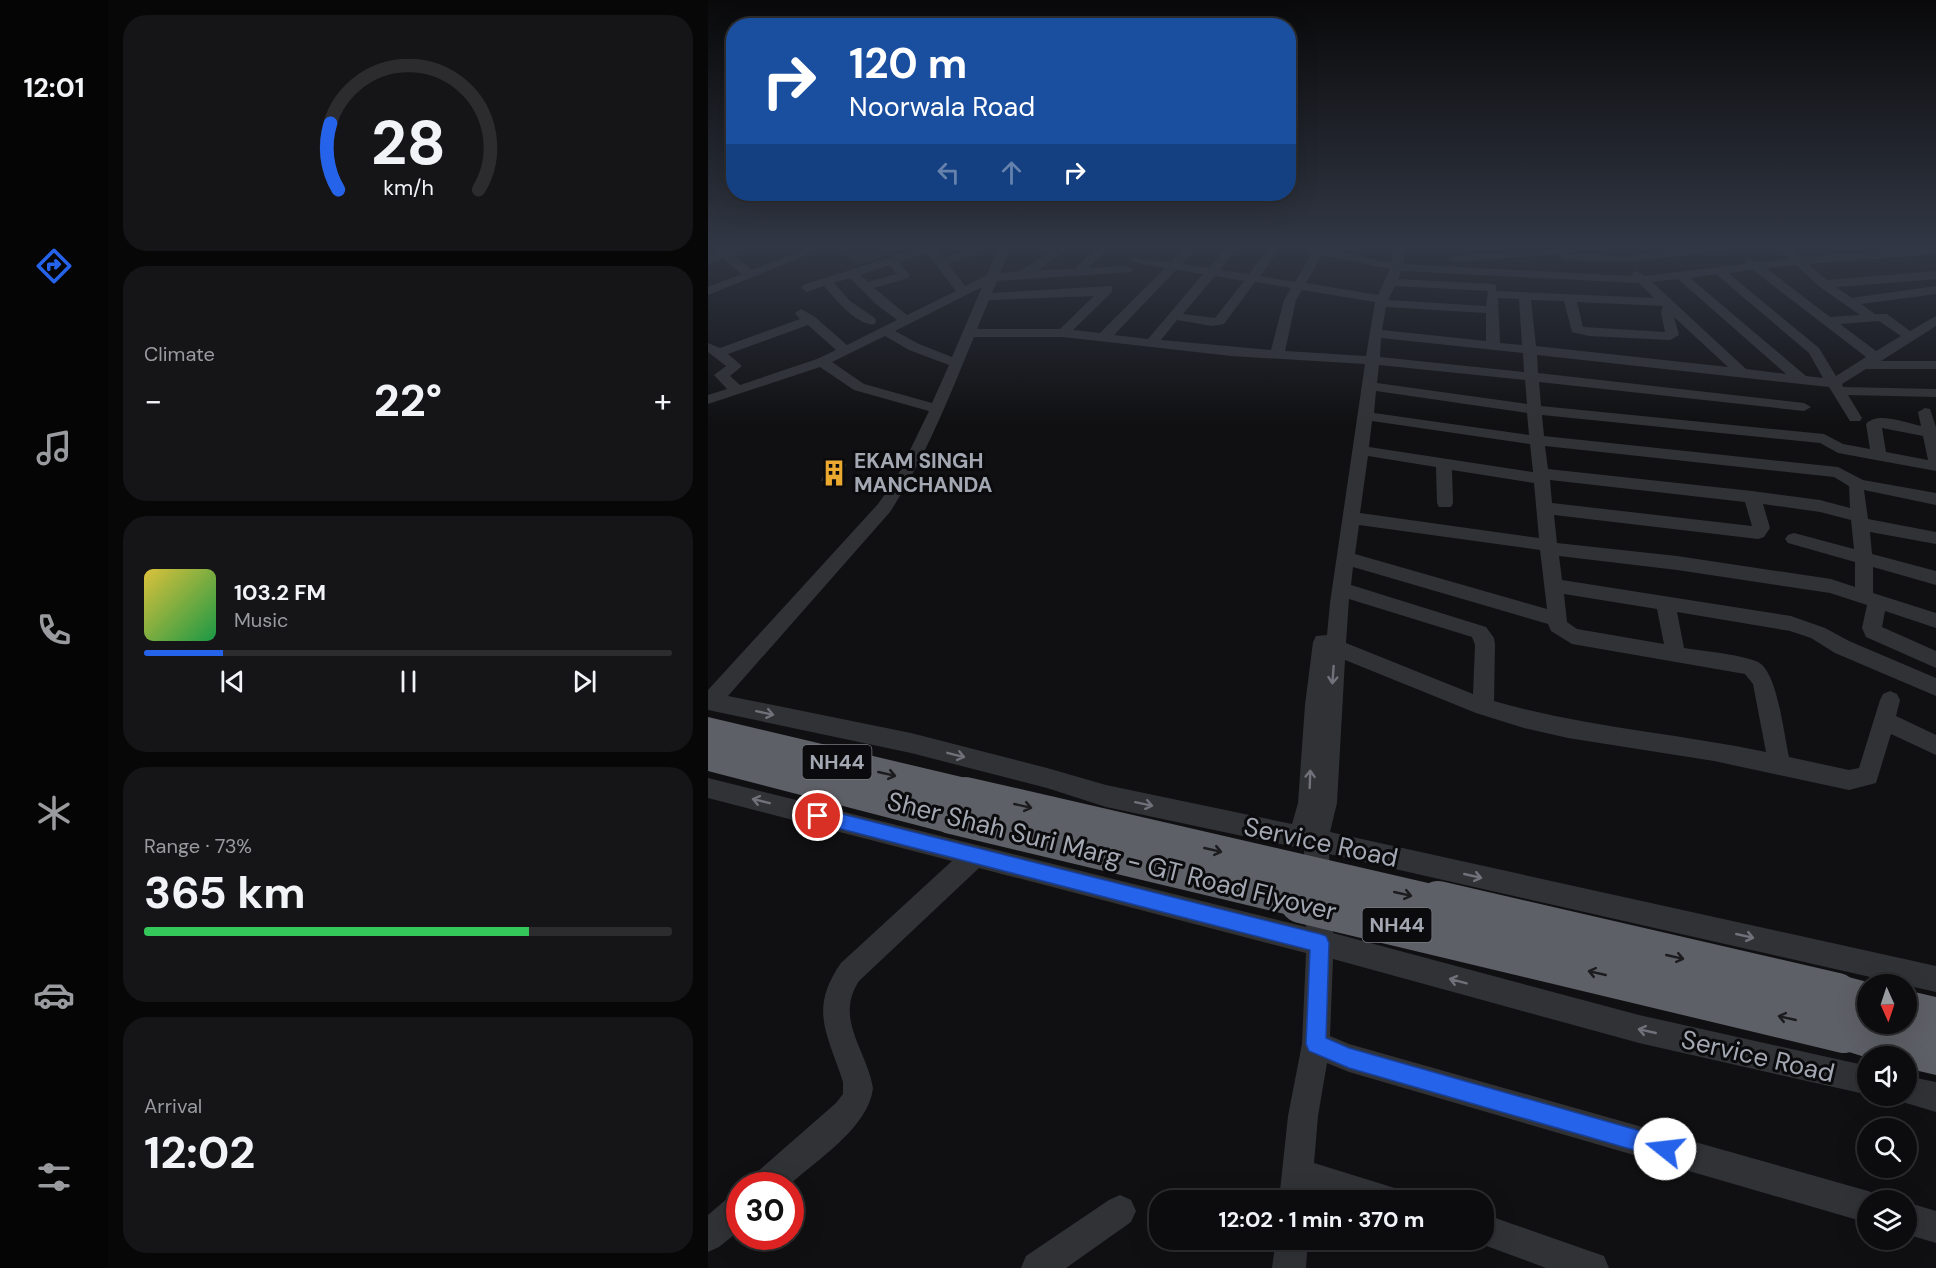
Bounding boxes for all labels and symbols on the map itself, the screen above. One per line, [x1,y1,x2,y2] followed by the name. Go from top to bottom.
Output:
[854,447,992,499] place label: EKAM SINGH MANCHANDA
[819,458,849,488] building icon: EKAM SINGH MANCHANDA
[1328,665,1339,685] one-way arrow
[756,708,775,720] one-way arrow
[802,745,872,779] road number: NH44
[946,750,965,761] one-way arrow
[878,769,897,781] one-way arrow
[1305,770,1316,790] one-way arrow
[884,784,1340,928] street label: Sher Shah Suri Marg - GT Road Flyover
[792,790,843,841] pin
[752,795,771,807] one-way arrow
[1134,799,1154,810] one-way arrow
[1013,801,1032,813] one-way arrow
[1241,809,1401,875] street label: Service Road
[1203,845,1222,856] one-way arrow
[1463,871,1482,882] one-way arrow
[1393,889,1412,900] one-way arrow
[1362,908,1432,942] road number: NH44
[1736,931,1755,943] one-way arrow
[1665,951,1684,963] one-way arrow
[1588,966,1607,978] one-way arrow
[1857,974,1917,1034] north arrow
[1449,975,1468,986] one-way arrow
[1778,1012,1797,1024] one-way arrow
[1678,1022,1838,1090] street label: Service Road
[1637,1024,1656,1036] one-way arrow
[1633,1117,1697,1181] position arrow
[726,1172,804,1250] speed limit sign: 30

